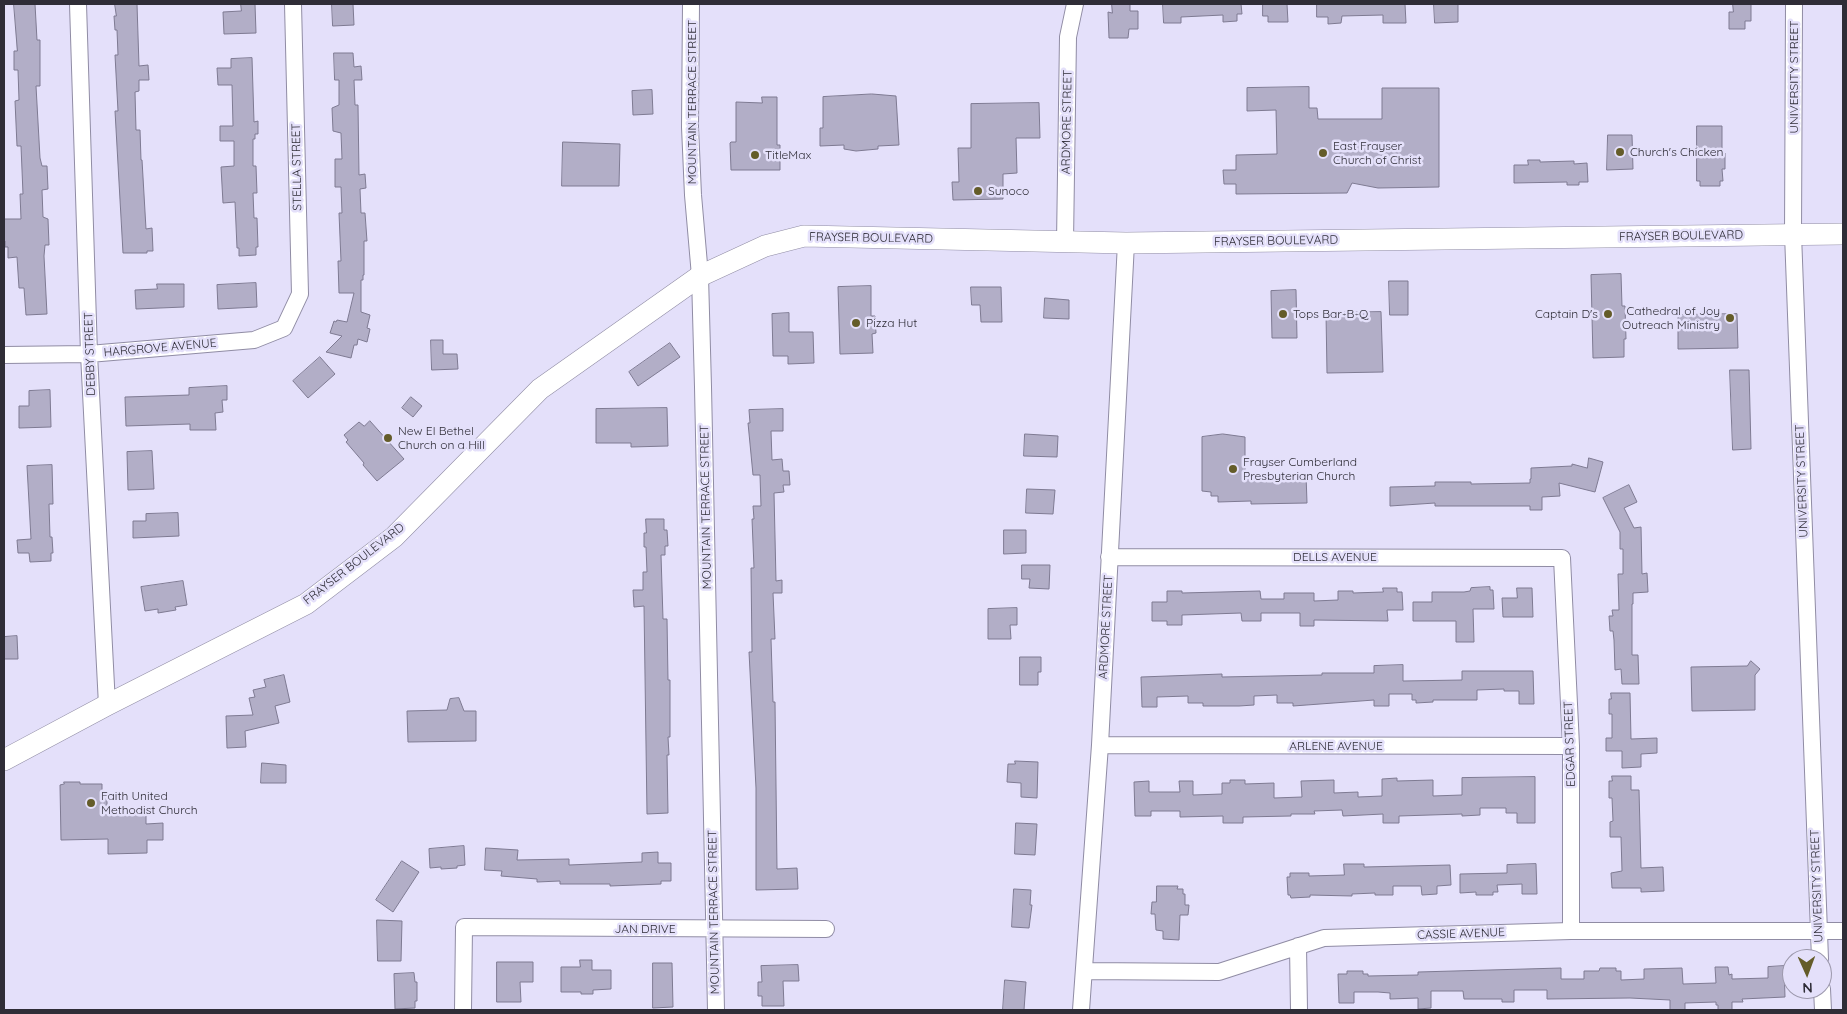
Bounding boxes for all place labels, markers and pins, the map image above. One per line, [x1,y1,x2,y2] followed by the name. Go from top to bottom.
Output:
[1333,139,1422,167] place label: East Frayser Church of Christ
[1630,145,1723,159] place label: Church's Chicken
[1614,146,1626,158] marker: Church's Chicken
[1317,147,1329,159] marker: East Frayser Church of Christ
[765,148,811,162] place label: TitleMax
[749,149,761,161] marker: TitleMax
[988,184,1029,198] place label: Sunoco
[972,185,984,197] marker: Sunoco
[1622,304,1720,332] place label: Cathedral of Joy Outreach Ministry
[1293,307,1368,321] place label: Tops Bar-B-Q
[1535,307,1598,321] place label: Captain D's
[1277,308,1289,320] marker: Tops Bar-B-Q
[1602,308,1614,320] marker: Captain D's
[1724,312,1736,324] marker: Cathedral of Joy Outreach Ministry
[866,316,917,330] place label: Pizza Hut
[850,317,862,329] marker: Pizza Hut
[398,424,485,452] place label: New El Bethel Church on a Hill
[382,432,394,444] marker: New El Bethel Church on a Hill
[1243,455,1357,483] place label: Frayser Cumberland Presbyterian Church
[1227,463,1239,475] marker: Frayser Cumberland Presbyterian Church
[101,789,198,817] place label: Faith United Methodist Church
[85,797,97,809] marker: Faith United Methodist Church

